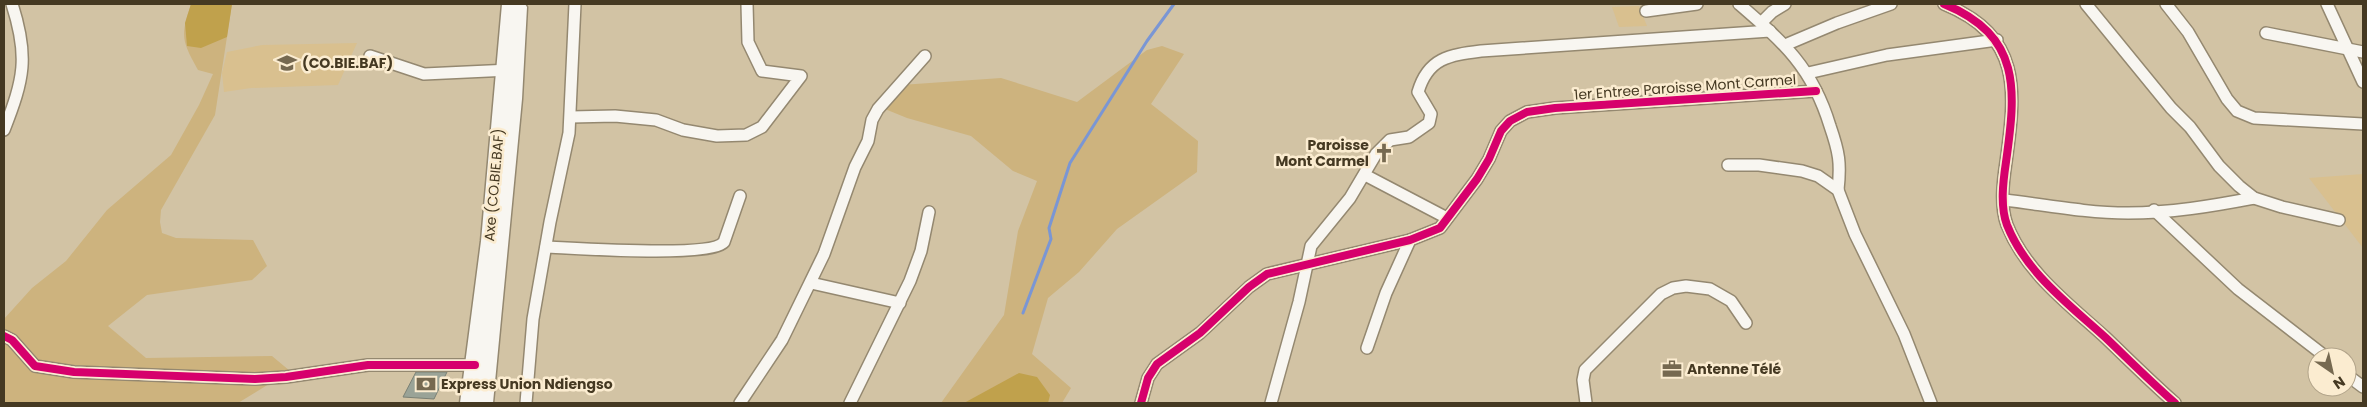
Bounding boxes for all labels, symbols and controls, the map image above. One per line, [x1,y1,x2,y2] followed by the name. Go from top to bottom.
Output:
[276,52,298,74] school or university icon: (CO.BIE.BAF)
[302,53,393,73] place label: (CO.BIE.BAF)
[1573,69,1797,105] street label: 1er Entree Paroisse Mont Carmel
[479,128,509,242] street label: Axe (CO.BIE.BAF)
[1275,135,1369,171] place label: Paroisse Mont Carmel
[1373,142,1395,164] church icon: Paroisse Mont Carmel
[2307,347,2357,397] north arrow
[1661,358,1683,380] office icon: Antenne Télé
[1687,359,1782,379] place label: Antenne Télé
[2329,372,2349,394] text: N
[415,373,437,395] bank icon: Express Union Ndiengso
[441,374,613,394] place label: Express Union Ndiengso

